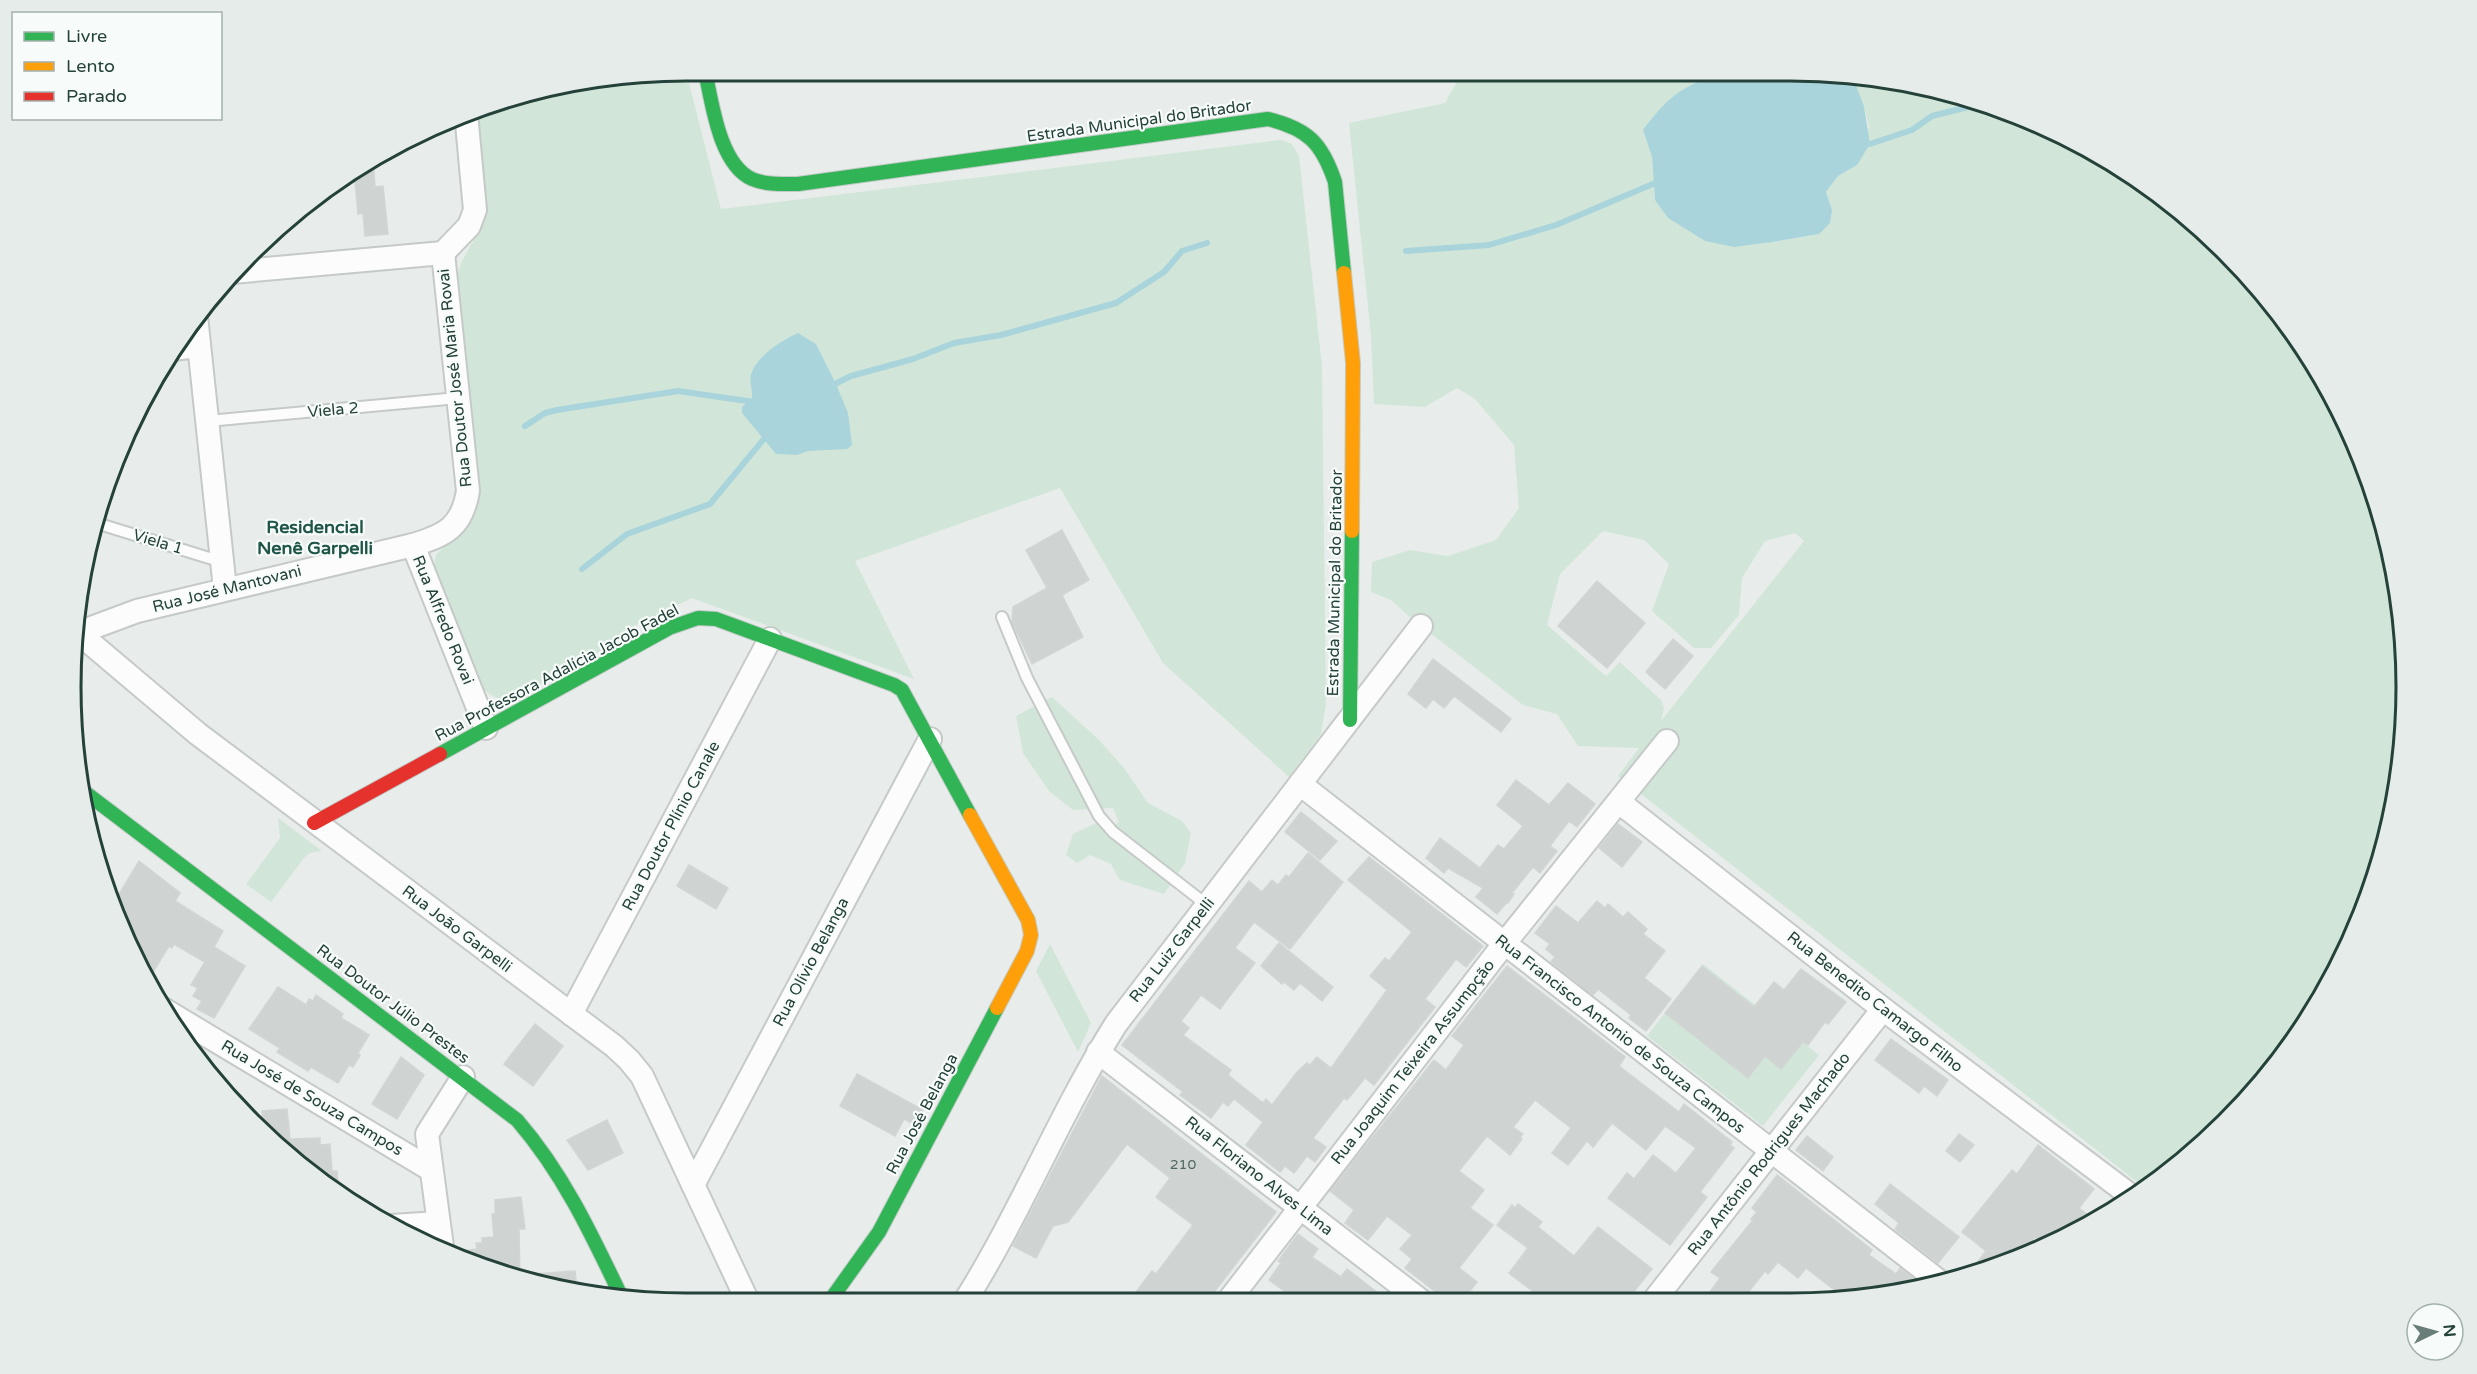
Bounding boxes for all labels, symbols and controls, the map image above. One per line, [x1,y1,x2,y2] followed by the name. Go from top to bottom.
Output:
[12,12,222,120] legend
[66,25,107,47] text: Livre
[66,55,115,77] text: Lento
[66,85,127,107] text: Parado
[1025,95,1254,147] street label: Estrada Municipal do Britador
[434,268,476,488] street label: Rua Doutor José Maria Rovai
[307,398,359,422] street label: Viela 2
[1323,469,1347,697] street label: Estrada Municipal do Britador
[257,516,373,559] district label: Residencial Nenê Garpelli
[131,525,185,559] street label: Viela 1
[408,552,478,688] street label: Rua Alfredo Rovai
[150,561,304,617] street label: Rua José Mantovani
[432,600,682,746] street label: Rua Professora Adalícia Jacob Fadel
[618,738,724,914] street label: Rua Doutor Plínio Canale
[398,881,516,977] street label: Rua João Garpelli
[769,894,853,1030] street label: Rua Olívio Belanga
[1125,894,1219,1006] street label: Rua Luiz Garpelli
[1783,927,1967,1077] street label: Rua Benedito Camargo Filho
[1491,930,1749,1138] street label: Rua Francisco Antonio de Souza Campos
[313,940,473,1068] street label: Rua Doutor Júlio Prestes
[1327,955,1499,1169] street label: Rua Joaquim Teixeira Assumpção
[218,1036,406,1160] street label: Rua José de Souza Campos
[1683,1048,1855,1260] street label: Rua Antônio Rodrigues Machado
[882,1050,962,1178] street label: Rua José Belanga
[1181,1112,1337,1240] street label: Rua Floriano Alves Lima
[1170,1156,1196,1173] house number: 210
[2405,1302,2465,1362] north arrow
[2438,1324,2459,1338] text: N

